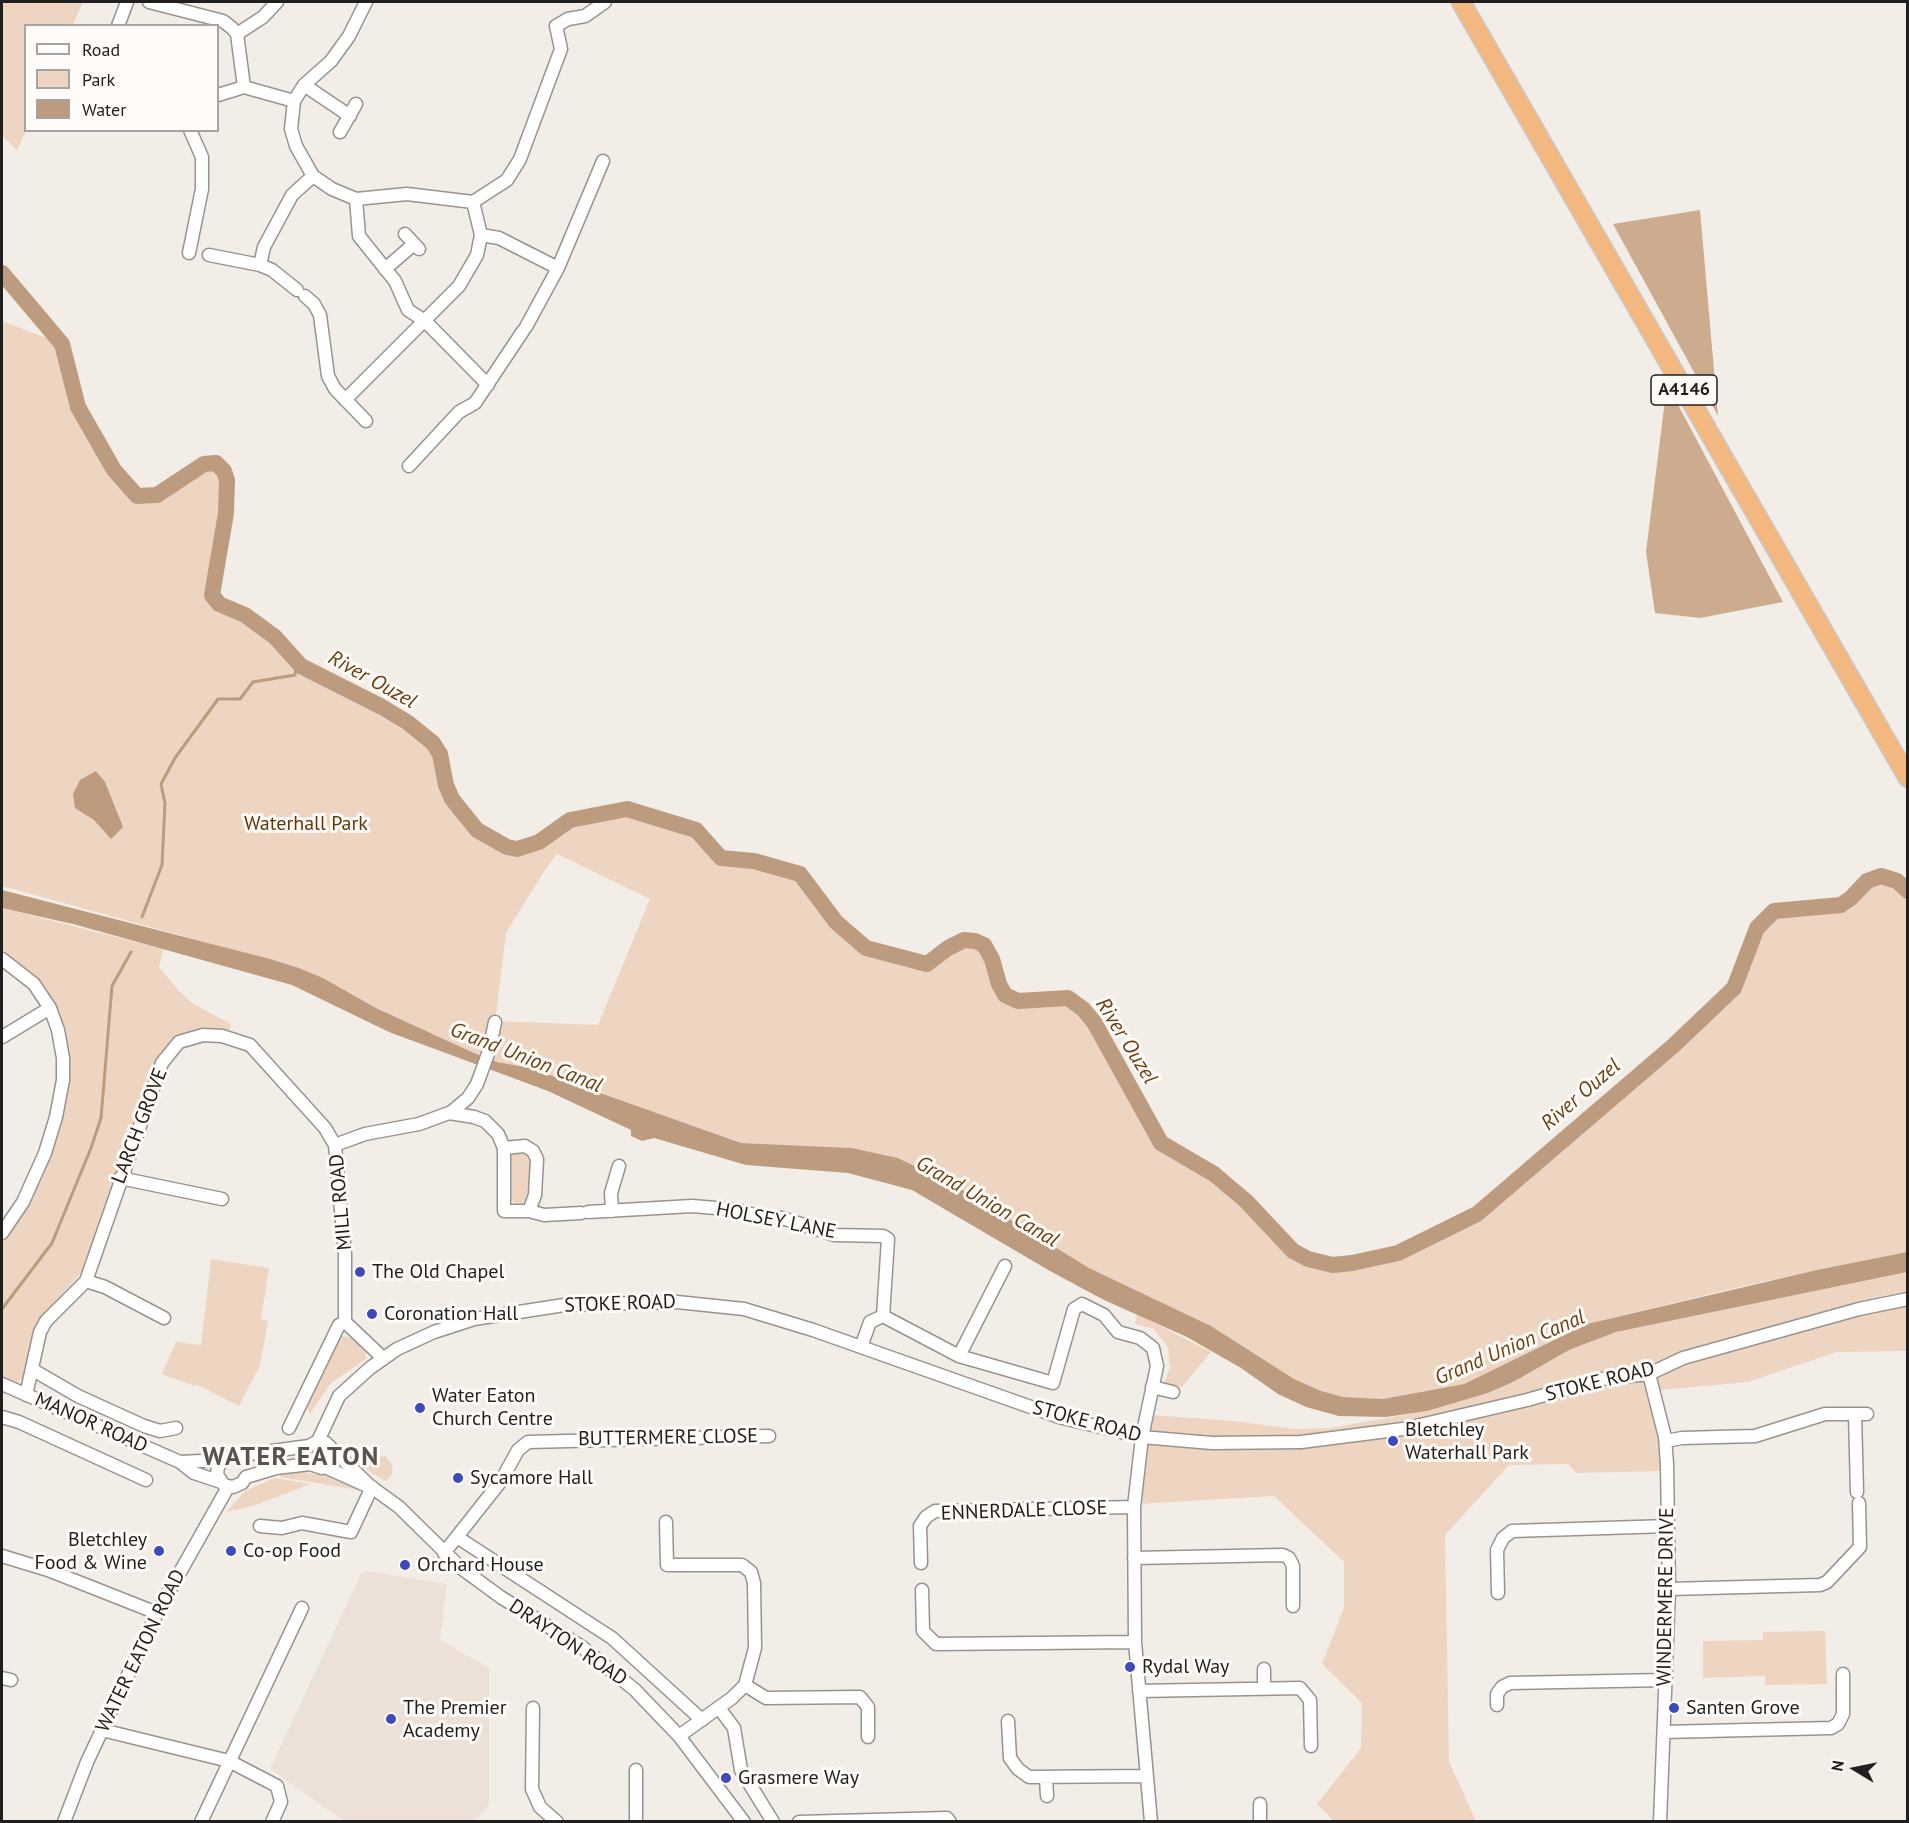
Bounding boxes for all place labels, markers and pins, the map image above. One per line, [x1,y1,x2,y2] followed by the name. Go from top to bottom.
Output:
[372,1260,504,1284] place label: The Old Chapel
[353,1265,367,1279] marker: The Old Chapel
[384,1302,518,1326] place label: Coronation Hall
[365,1307,379,1321] marker: Coronation Hall
[432,1384,553,1431] place label: Water Eaton Church Centre
[413,1401,427,1415] marker: Water Eaton Church Centre
[1405,1418,1529,1465] place label: Bletchley Waterhall Park
[1386,1434,1400,1448] marker: Bletchley Waterhall Park
[470,1466,593,1490] place label: Sycamore Hall
[451,1471,465,1485] marker: Sycamore Hall
[34,1528,147,1575] place label: Bletchley Food & Wine
[243,1539,341,1563] place label: Co-op Food
[152,1544,166,1558] marker: Bletchley Food & Wine
[224,1544,238,1558] marker: Co-op Food
[417,1553,544,1577] place label: Orchard House
[398,1558,412,1572] marker: Orchard House
[1142,1655,1229,1679] place label: Rydal Way
[1123,1660,1137,1674] marker: Rydal Way
[403,1696,507,1743] place label: The Premier Academy
[1686,1696,1800,1720] place label: Santen Grove
[1667,1701,1681,1715] marker: Santen Grove
[384,1712,398,1726] marker: The Premier Academy
[738,1766,859,1790] place label: Grasmere Way
[719,1771,733,1785] marker: Grasmere Way

